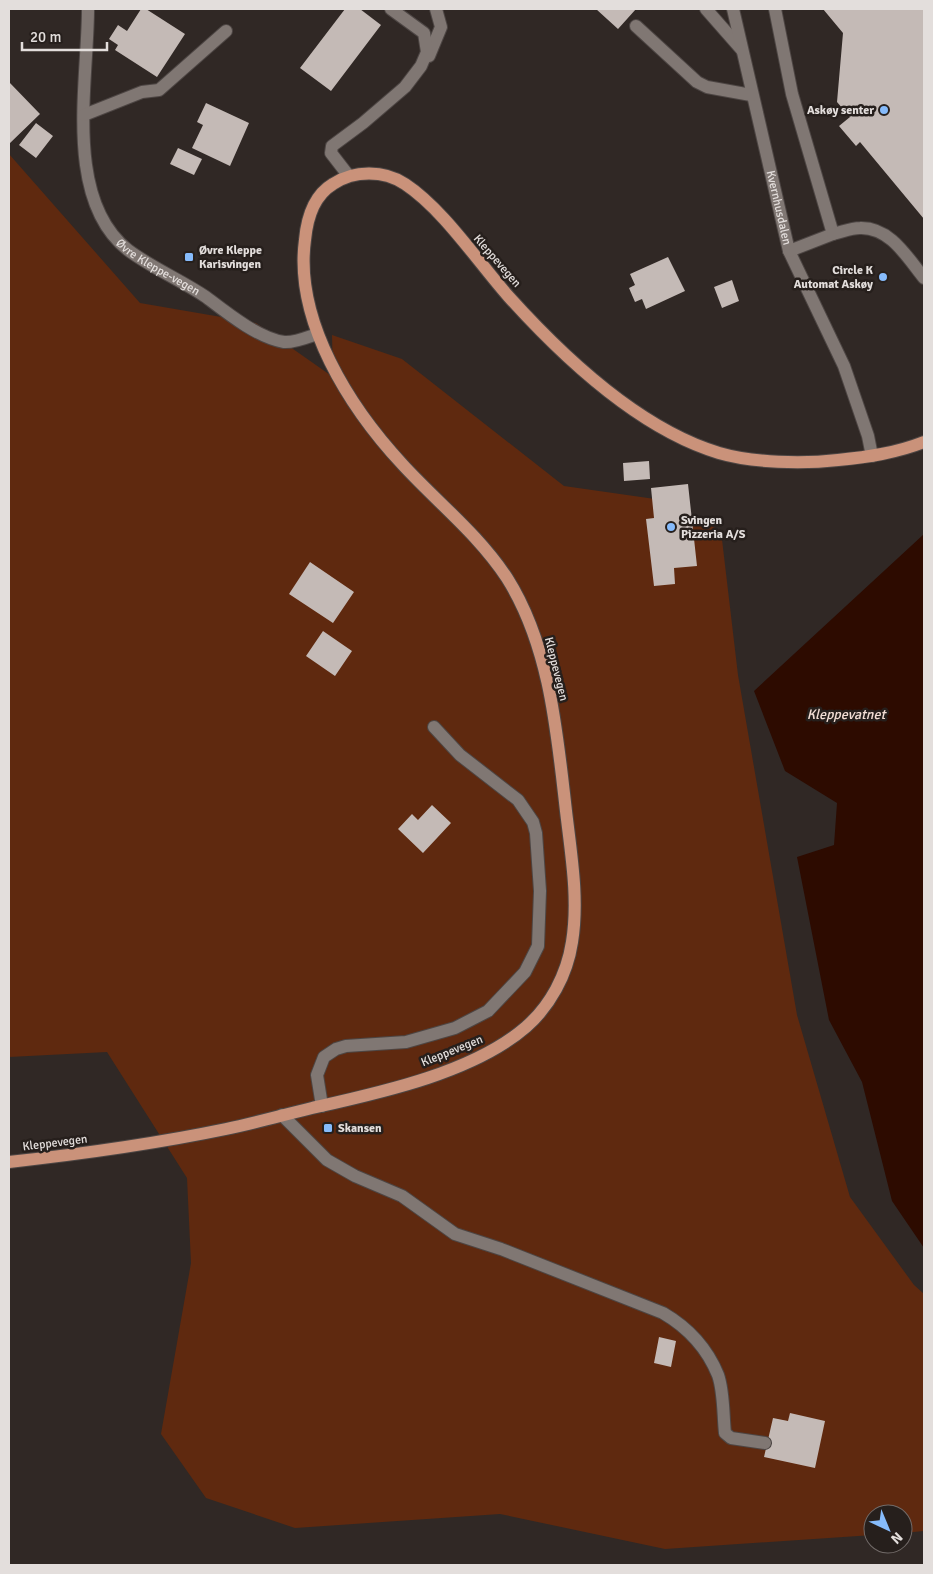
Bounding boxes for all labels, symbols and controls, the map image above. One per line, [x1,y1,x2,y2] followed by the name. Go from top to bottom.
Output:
[22,20,108,52] scale bar
[30,28,61,46] text: 20 m
[807,103,874,118] place label: Askøy senter
[878,104,890,116] marker: Askøy senter
[763,169,795,246] street label: Kvernhusdalen
[470,231,524,291] street label: Kleppevegen
[113,236,203,299] street label: Øvre Kleppe-vegen
[199,243,262,272] place label: Øvre Kleppe Karisvingen
[183,251,195,263] marker: Øvre Kleppe Karisvingen
[794,263,874,292] place label: Circle K Automat Askøy
[877,271,889,283] marker: Circle K Automat Askøy
[681,513,746,542] place label: Svingen Pizzeria A/S
[665,521,677,533] marker: Svingen Pizzeria A/S
[541,635,571,703] street label: Kleppevegen
[807,706,887,723] water label: Kleppevatnet
[419,1032,485,1070] street label: Kleppevegen
[338,1121,382,1136] place label: Skansen
[322,1122,334,1134] marker: Skansen
[22,1132,88,1154] street label: Kleppevegen
[863,1504,913,1554] north arrow
[887,1528,906,1547] text: N

